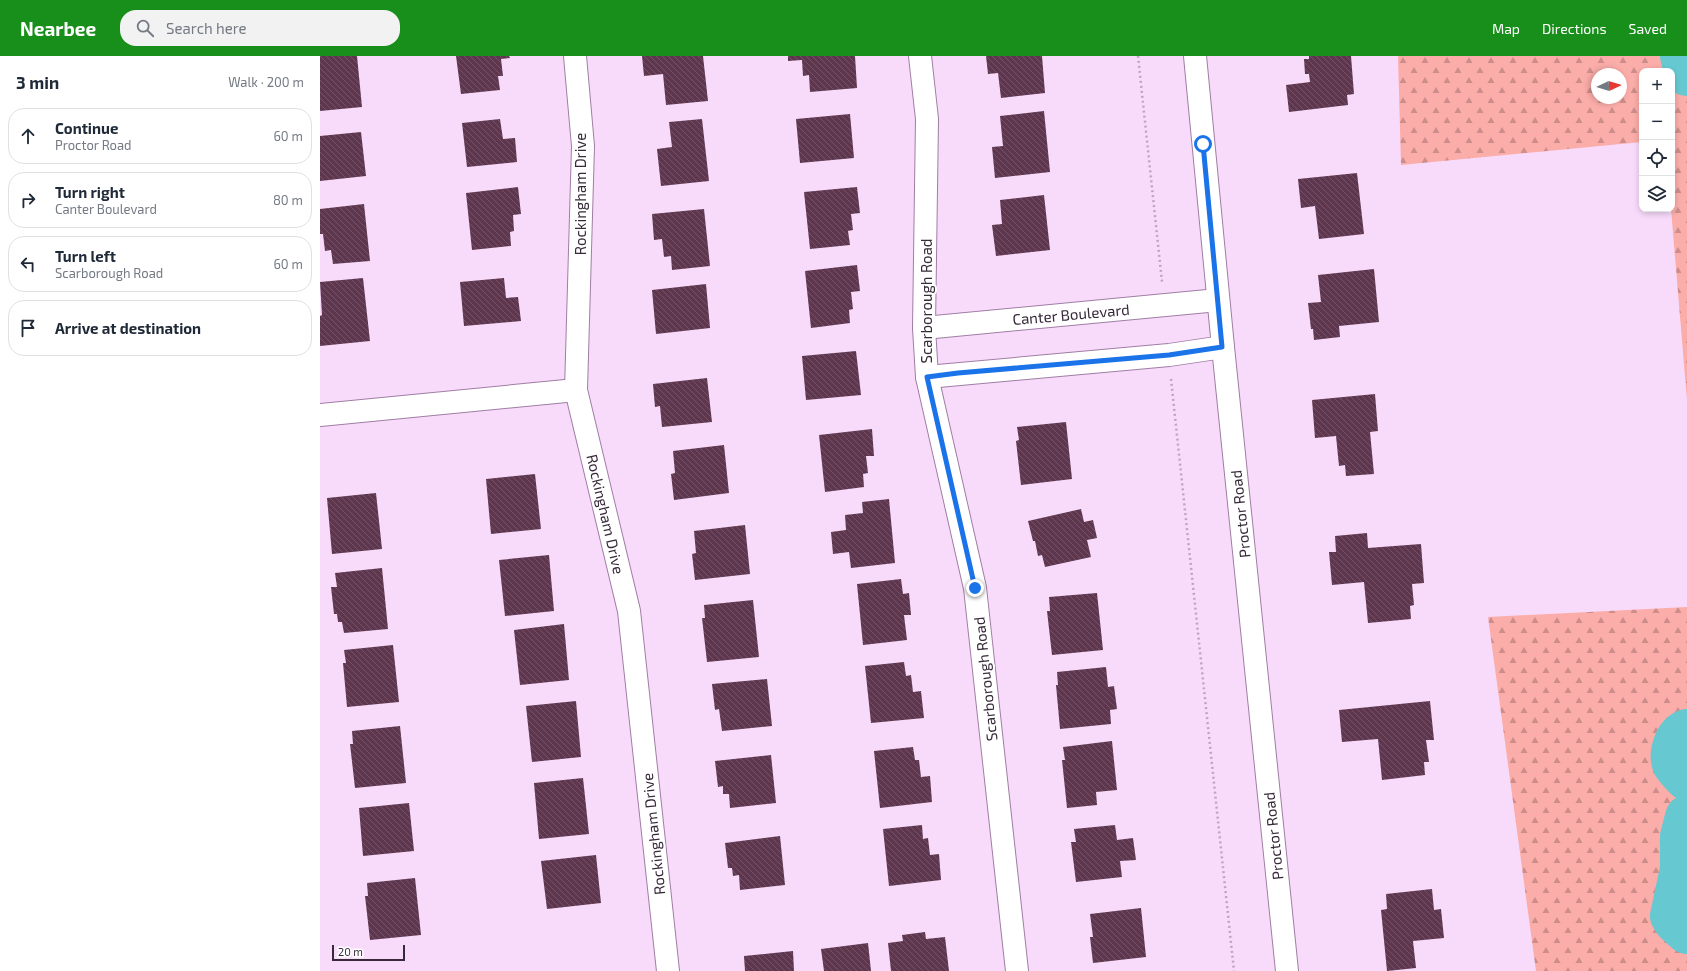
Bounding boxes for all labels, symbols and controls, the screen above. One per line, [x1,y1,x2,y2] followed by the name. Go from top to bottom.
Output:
[120,10,400,46] search box
[20,17,96,40] text: Nearbee
[134,17,156,39] icon: search
[166,19,247,37] text: Search here
[1492,20,1520,37] text: Map
[1542,20,1607,37] text: Directions
[1629,20,1667,37] text: Saved
[1591,68,1627,104] north arrow
[1639,68,1675,212] map controls
[1639,68,1675,104] button: +
[16,72,59,92] text: 3 min
[228,74,304,90] text: Walk · 200 m
[1639,104,1675,140] button: −
[55,119,118,137] text: Continue
[17,125,39,147] icon: ahead
[273,128,303,144] text: 60 m
[571,133,589,255] street label: Rockingham Drive
[1194,135,1212,153] route start
[55,137,132,153] text: Proctor Road
[1639,140,1675,176] button: locate
[1639,176,1675,212] button: layers
[55,183,125,201] text: Turn right
[17,189,39,211] icon: right
[273,192,303,208] text: 80 m
[55,201,157,217] text: Canter Boulevard
[917,239,935,363] street label: Scarborough Road
[55,247,116,265] text: Turn left
[17,253,39,275] icon: left
[273,256,303,272] text: 60 m
[55,265,163,281] text: Scarborough Road
[1012,300,1130,328] street label: Canter Boulevard
[17,317,39,339] icon: arrive
[55,319,201,337] text: Arrive at destination
[583,452,629,576] street label: Rockingham Drive
[1226,469,1254,559] street label: Proctor Road
[966,579,984,597] route end
[970,616,1000,742] street label: Scarborough Road
[638,772,668,896] street label: Rockingham Drive
[1259,791,1287,881] street label: Proctor Road
[332,943,405,962] scale bar
[338,945,363,958] text: 20 m

